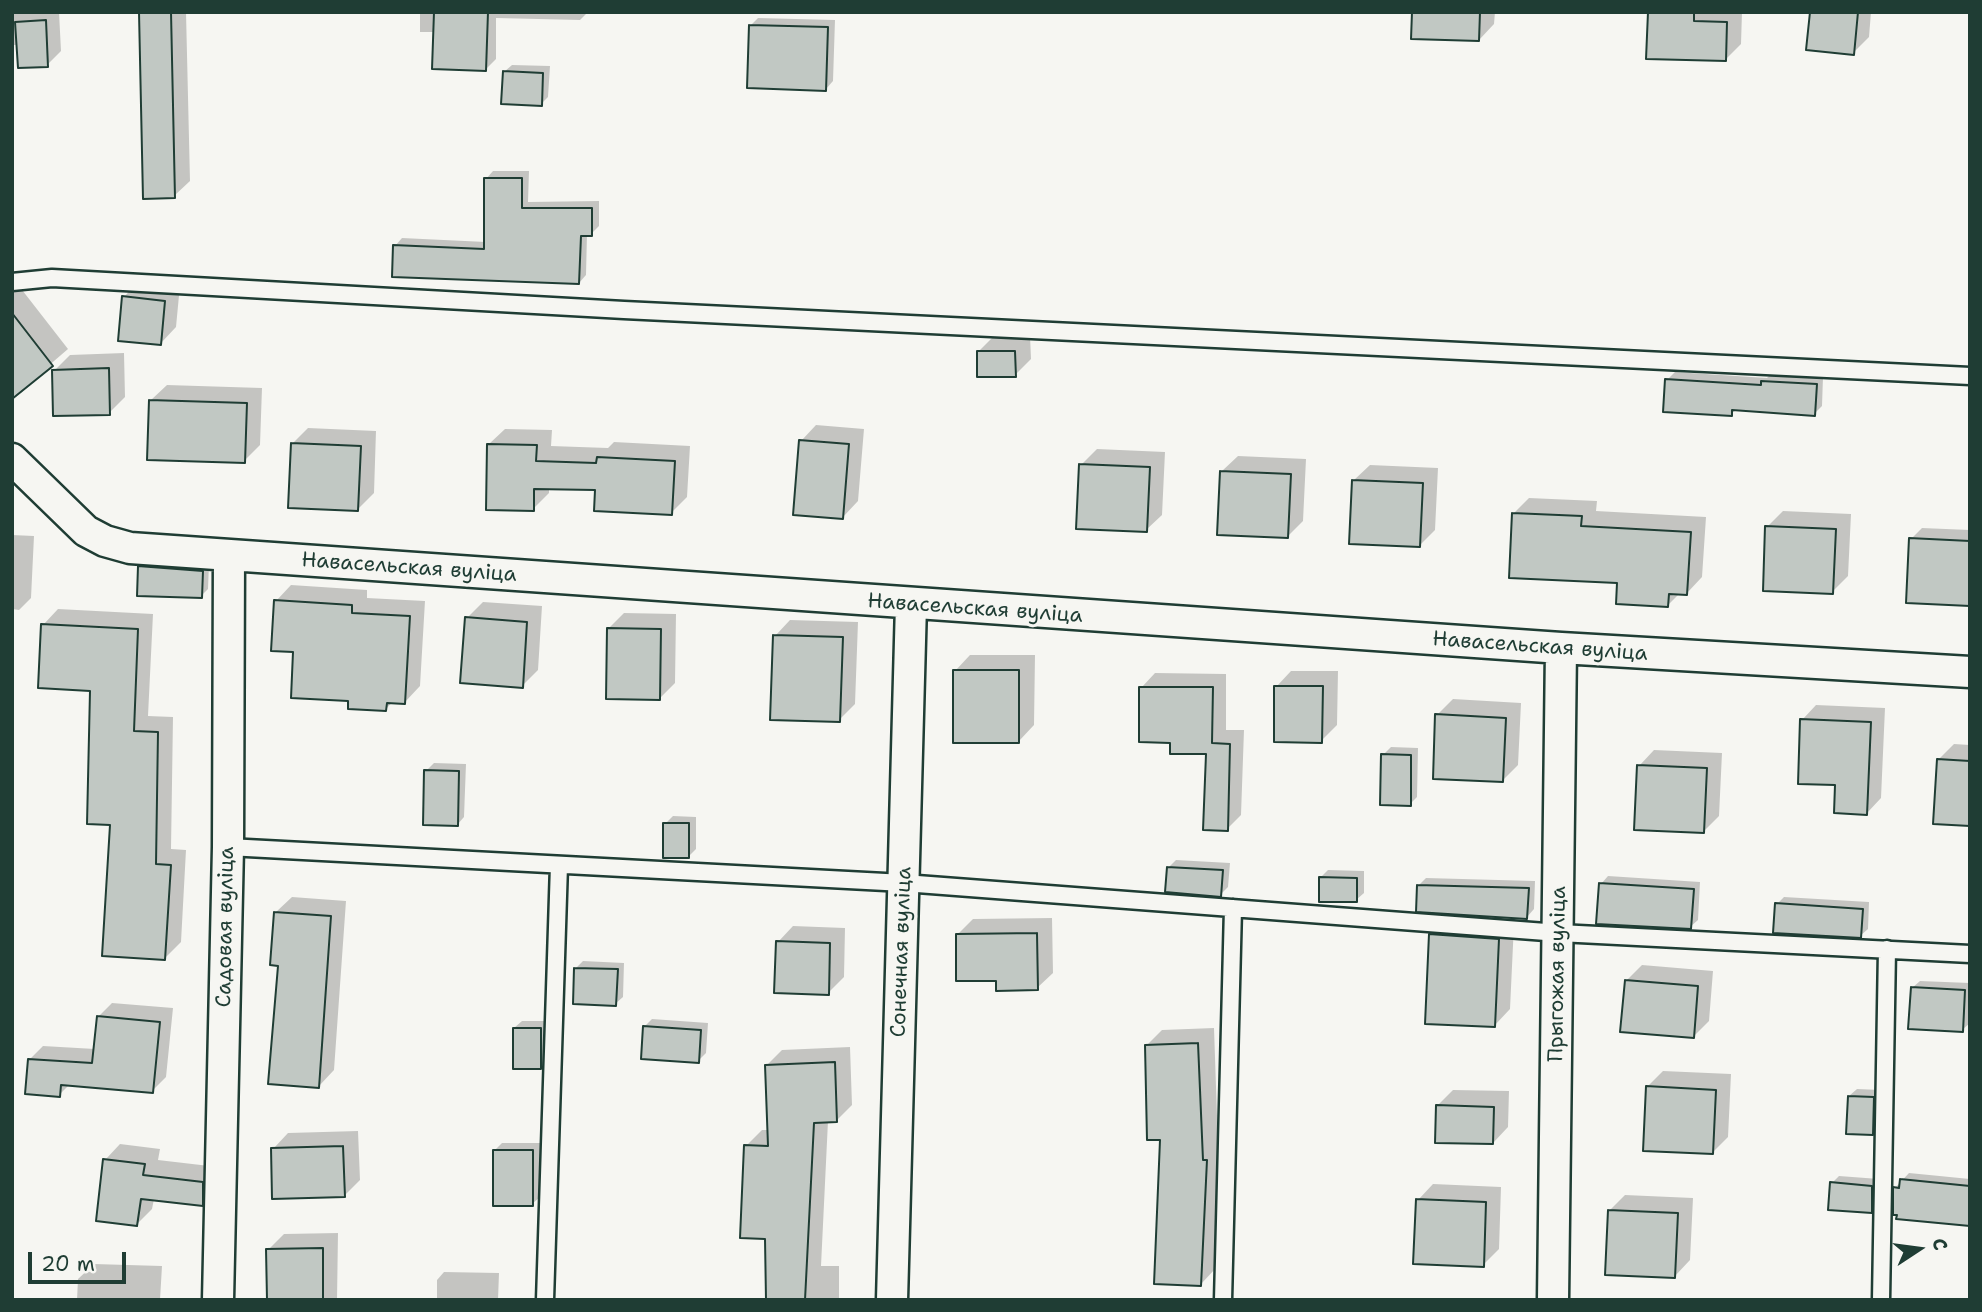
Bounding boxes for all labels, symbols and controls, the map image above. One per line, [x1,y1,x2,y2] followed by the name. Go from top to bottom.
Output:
[300,548,518,588] street label: Навасельская вуліца
[866,589,1084,629] street label: Навасельская вуліца
[1431,627,1649,667] street label: Навасельская вуліца
[212,846,240,1008] street label: Садовая вуліца
[886,866,918,1038] street label: Сонечная вуліца
[1544,886,1572,1062] street label: Прыгожая вуліца
[1884,1214,1954,1284] north arrow
[1926,1236,1953,1253] text: С
[32,1238,130,1282] scale bar
[41,1250,95,1278] text: 20 m

